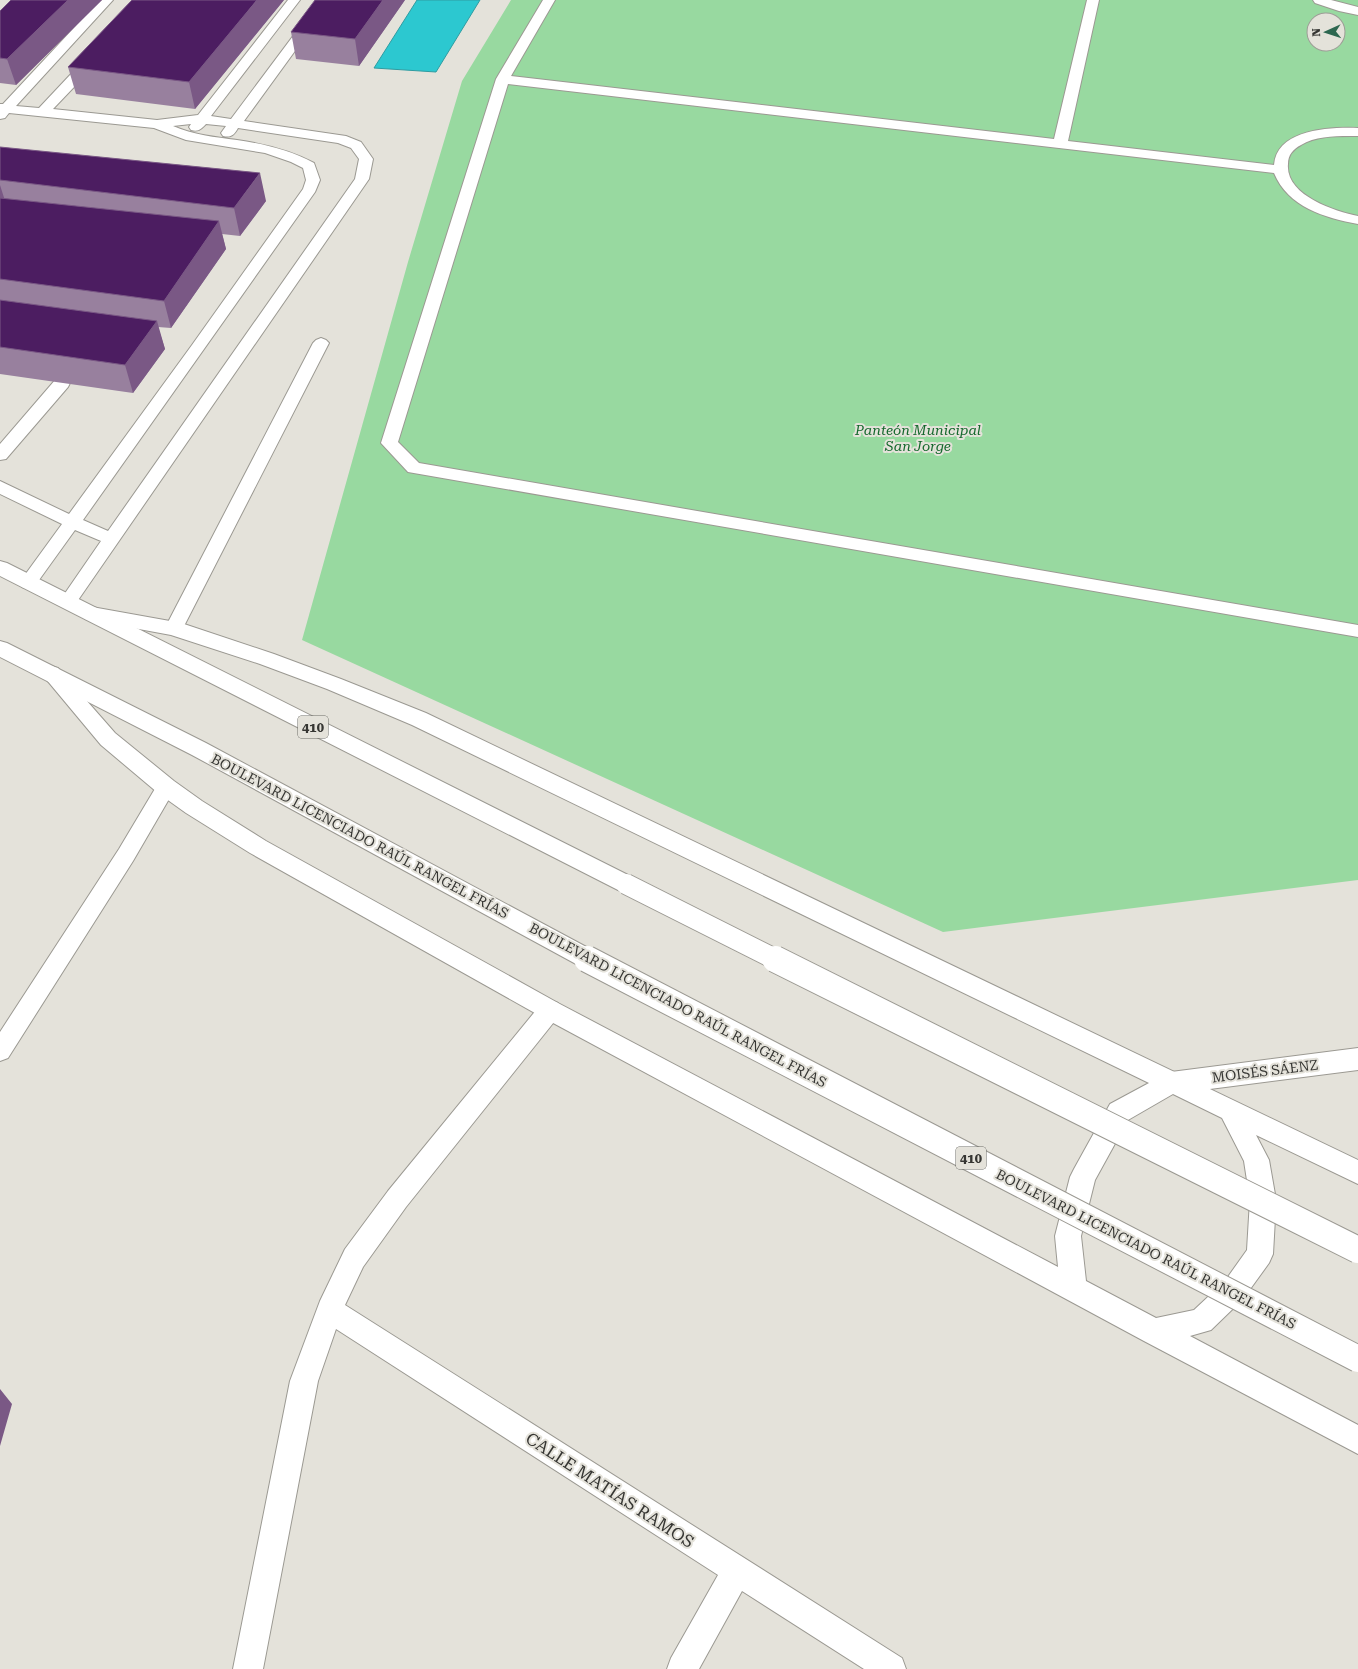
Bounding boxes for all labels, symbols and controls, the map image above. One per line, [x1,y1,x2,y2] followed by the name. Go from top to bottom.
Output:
[1306,12,1346,52] north arrow
[1310,27,1323,37] text: N
[854,422,981,454] park label: Panteón Municipal San Jorge
[298,716,328,738] road number: 410
[209,750,512,922] street label: BOULEVARD LICENCIADO RAÚL RANGEL FRÍAS
[527,919,830,1091] street label: BOULEVARD LICENCIADO RAÚL RANGEL FRÍAS
[1211,1057,1319,1085] street label: MOISÉS SÁENZ
[956,1147,986,1169] road number: 410
[993,1166,1299,1332] street label: BOULEVARD LICENCIADO RAÚL RANGEL FRÍAS
[522,1428,698,1552] street label: CALLE MATÍAS RAMOS

